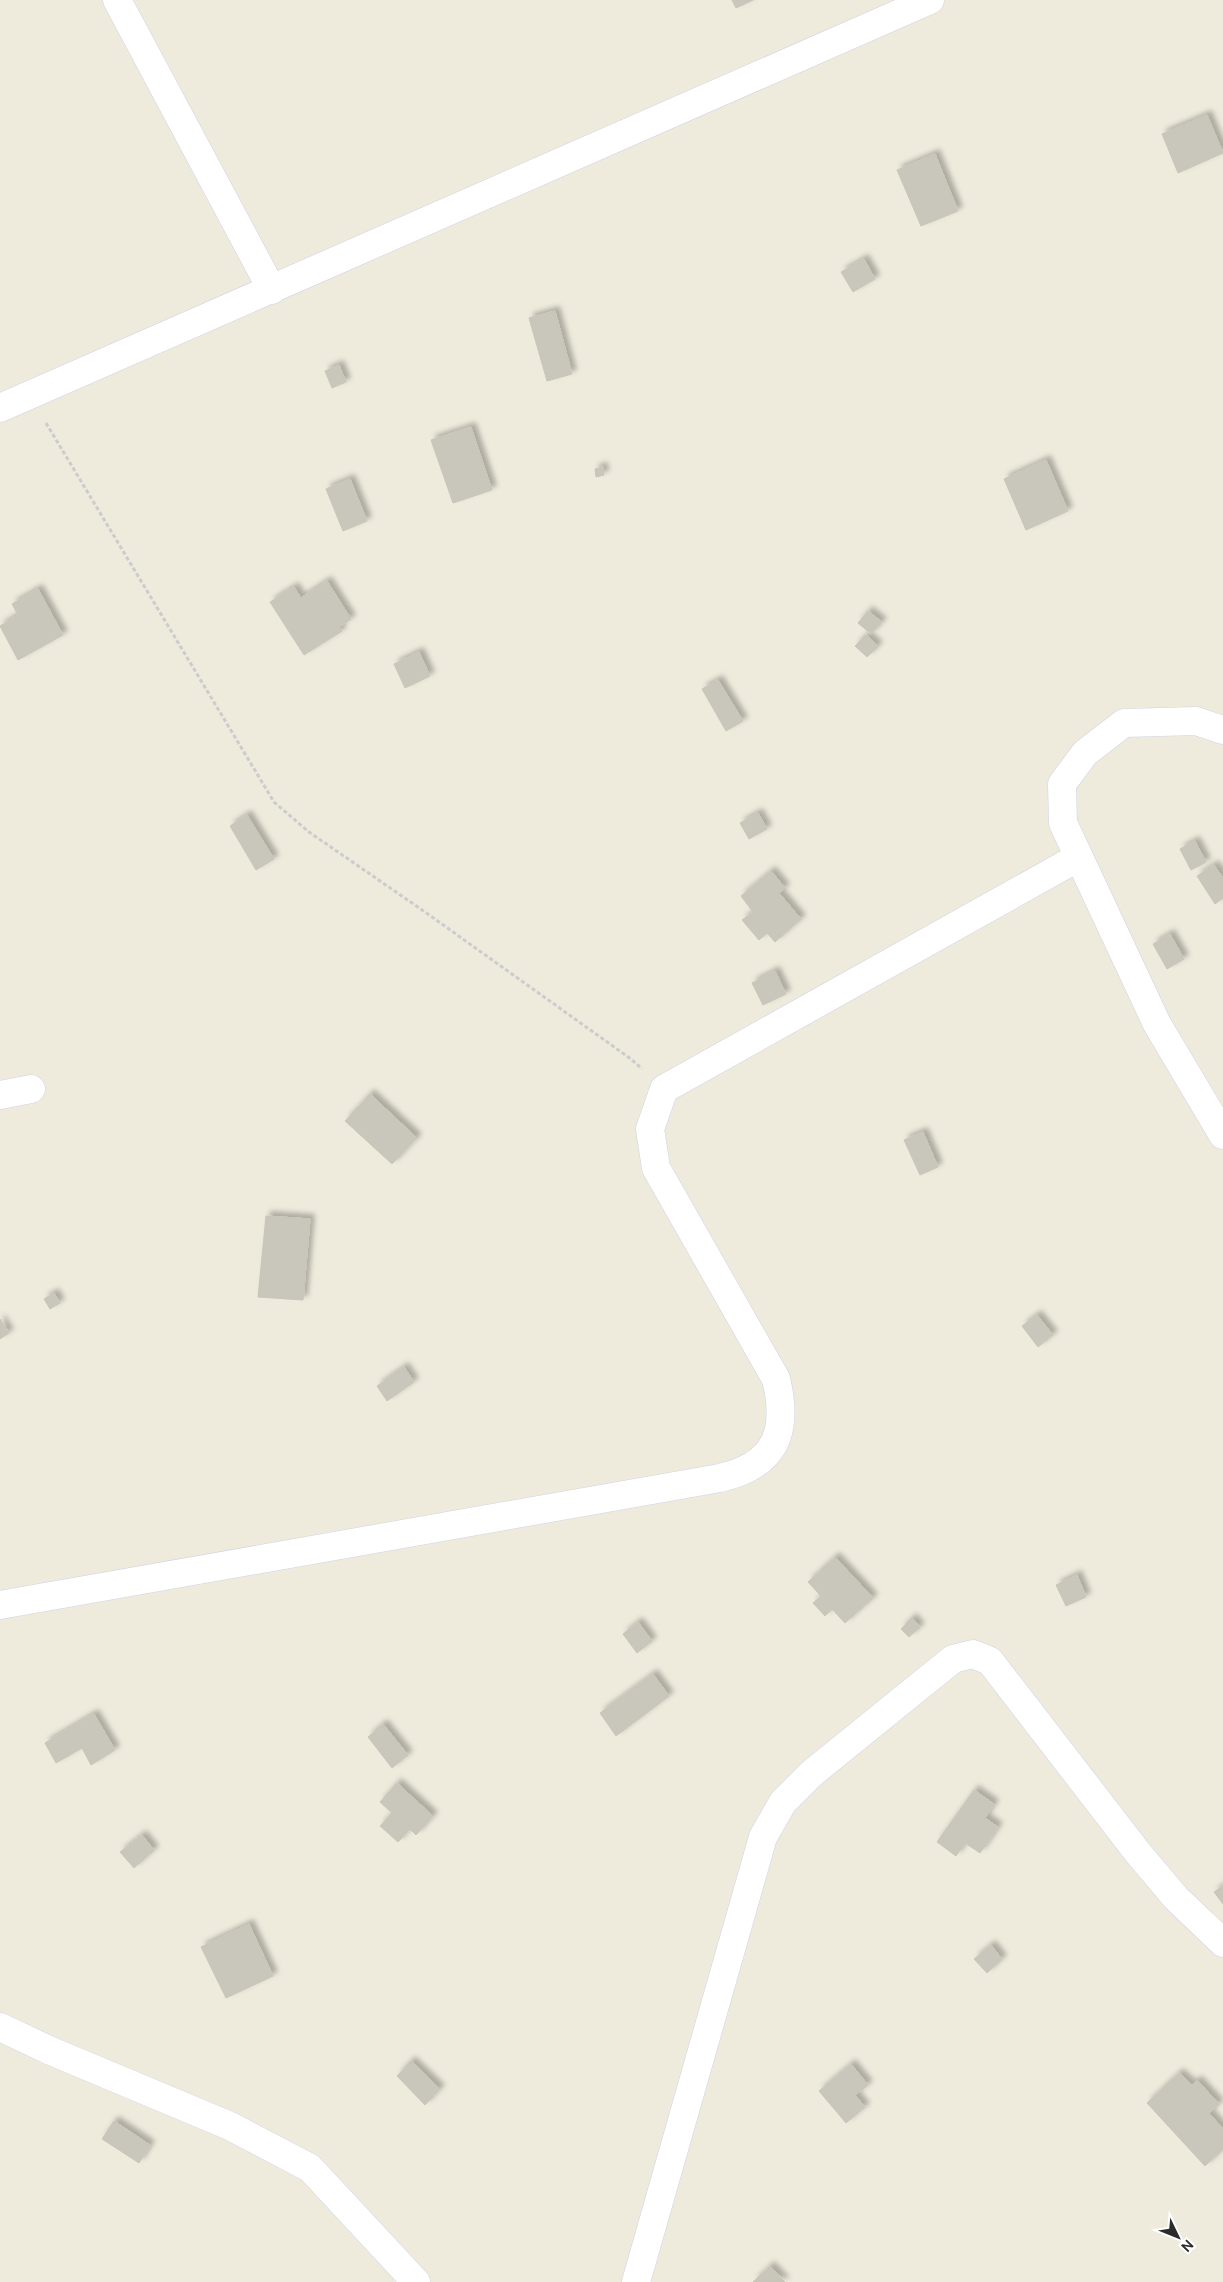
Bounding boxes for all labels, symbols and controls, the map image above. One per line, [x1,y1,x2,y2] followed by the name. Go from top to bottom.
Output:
[1153,2212,1203,2262] north arrow
[1177,2236,1198,2256] text: N

